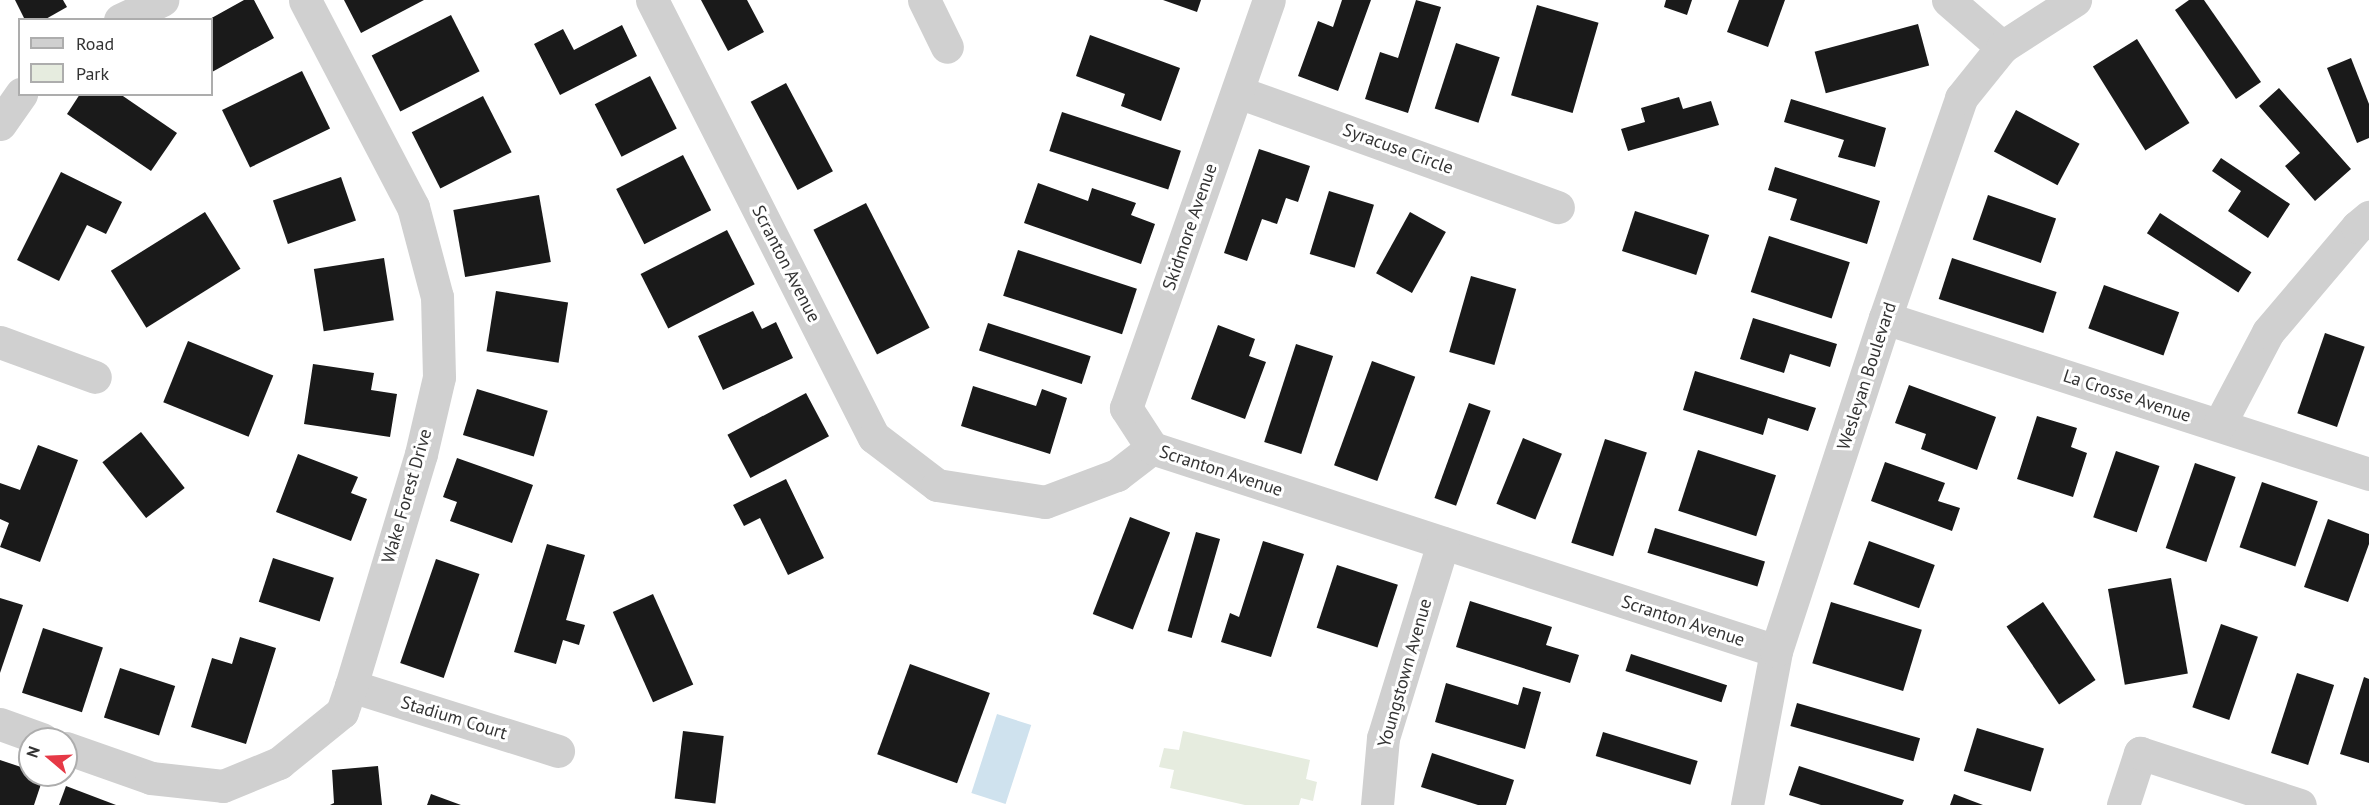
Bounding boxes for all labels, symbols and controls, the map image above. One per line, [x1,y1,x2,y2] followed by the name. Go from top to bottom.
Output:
[18,18,213,96] legend
[76,32,114,55] text: Road
[76,62,109,85] text: Park
[1340,119,1456,179] street label: Syracuse Circle
[1158,160,1222,294] street label: Skidmore Avenue
[747,202,825,326] street label: Scranton Avenue
[1833,299,1901,453] street label: Wesleyan Boulevard
[2060,365,2194,427] street label: La Crosse Avenue
[378,426,436,566] street label: Wake Forest Drive
[1156,441,1286,501] street label: Scranton Avenue
[1618,591,1748,651] street label: Scranton Avenue
[1373,596,1437,750] street label: Youngstown Avenue
[398,692,510,744] street label: Stadium Court
[18,727,78,787] north arrow
[22,744,44,760] text: N

